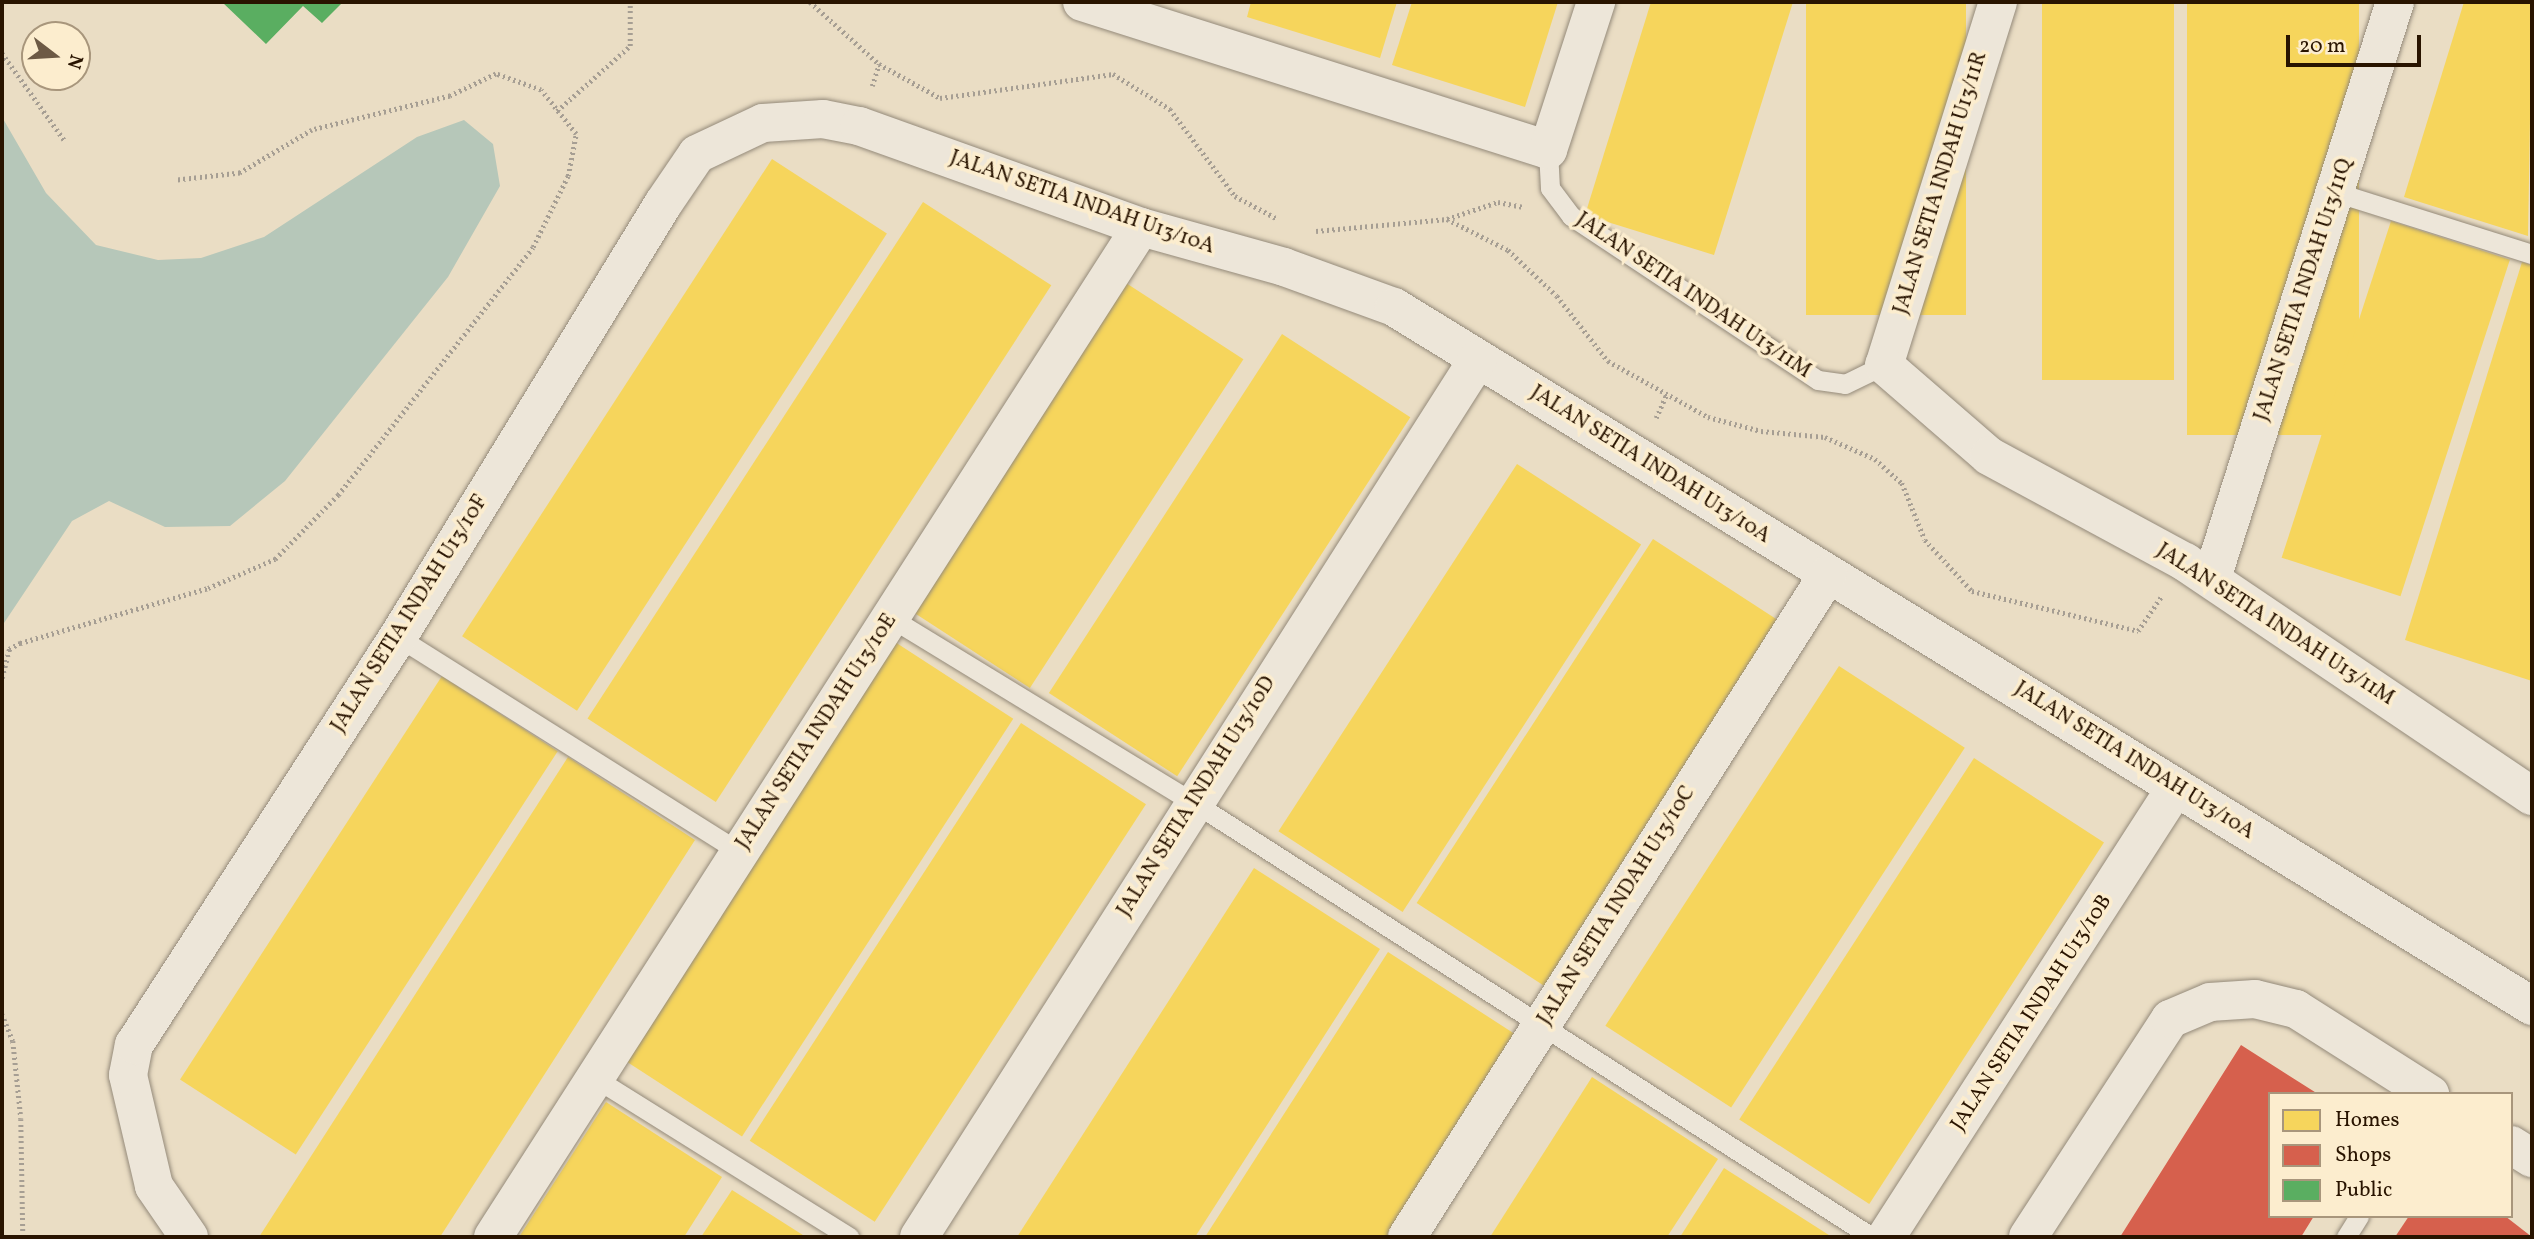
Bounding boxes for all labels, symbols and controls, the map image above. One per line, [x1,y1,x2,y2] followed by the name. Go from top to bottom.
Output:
[21,21,91,91] north arrow
[2289,21,2424,65] scale bar
[2299,32,2345,61] text: 20 m
[1889,49,1993,317] street label: JALAN SETIA INDAH U13/11R
[60,51,89,72] text: N
[946,146,1218,260] street label: JALAN SETIA INDAH U13/10A
[2250,156,2358,424] street label: JALAN SETIA INDAH U13/11Q
[1570,208,1816,384] street label: JALAN SETIA INDAH U13/11M
[1525,381,1775,549] street label: JALAN SETIA INDAH U13/10A
[326,491,494,737] street label: JALAN SETIA INDAH U13/10F
[2151,539,2399,711] street label: JALAN SETIA INDAH U13/11M
[731,609,903,855] street label: JALAN SETIA INDAH U13/10E
[1112,672,1282,922] street label: JALAN SETIA INDAH U13/10D
[2009,677,2259,845] street label: JALAN SETIA INDAH U13/10A
[1533,782,1701,1030] street label: JALAN SETIA INDAH U13/10C
[1946,890,2118,1136] street label: JALAN SETIA INDAH U13/10B
[2268,1092,2513,1218] legend
[2335,1106,2400,1135] text: Homes
[2335,1141,2391,1170] text: Shops
[2335,1176,2392,1205] text: Public

